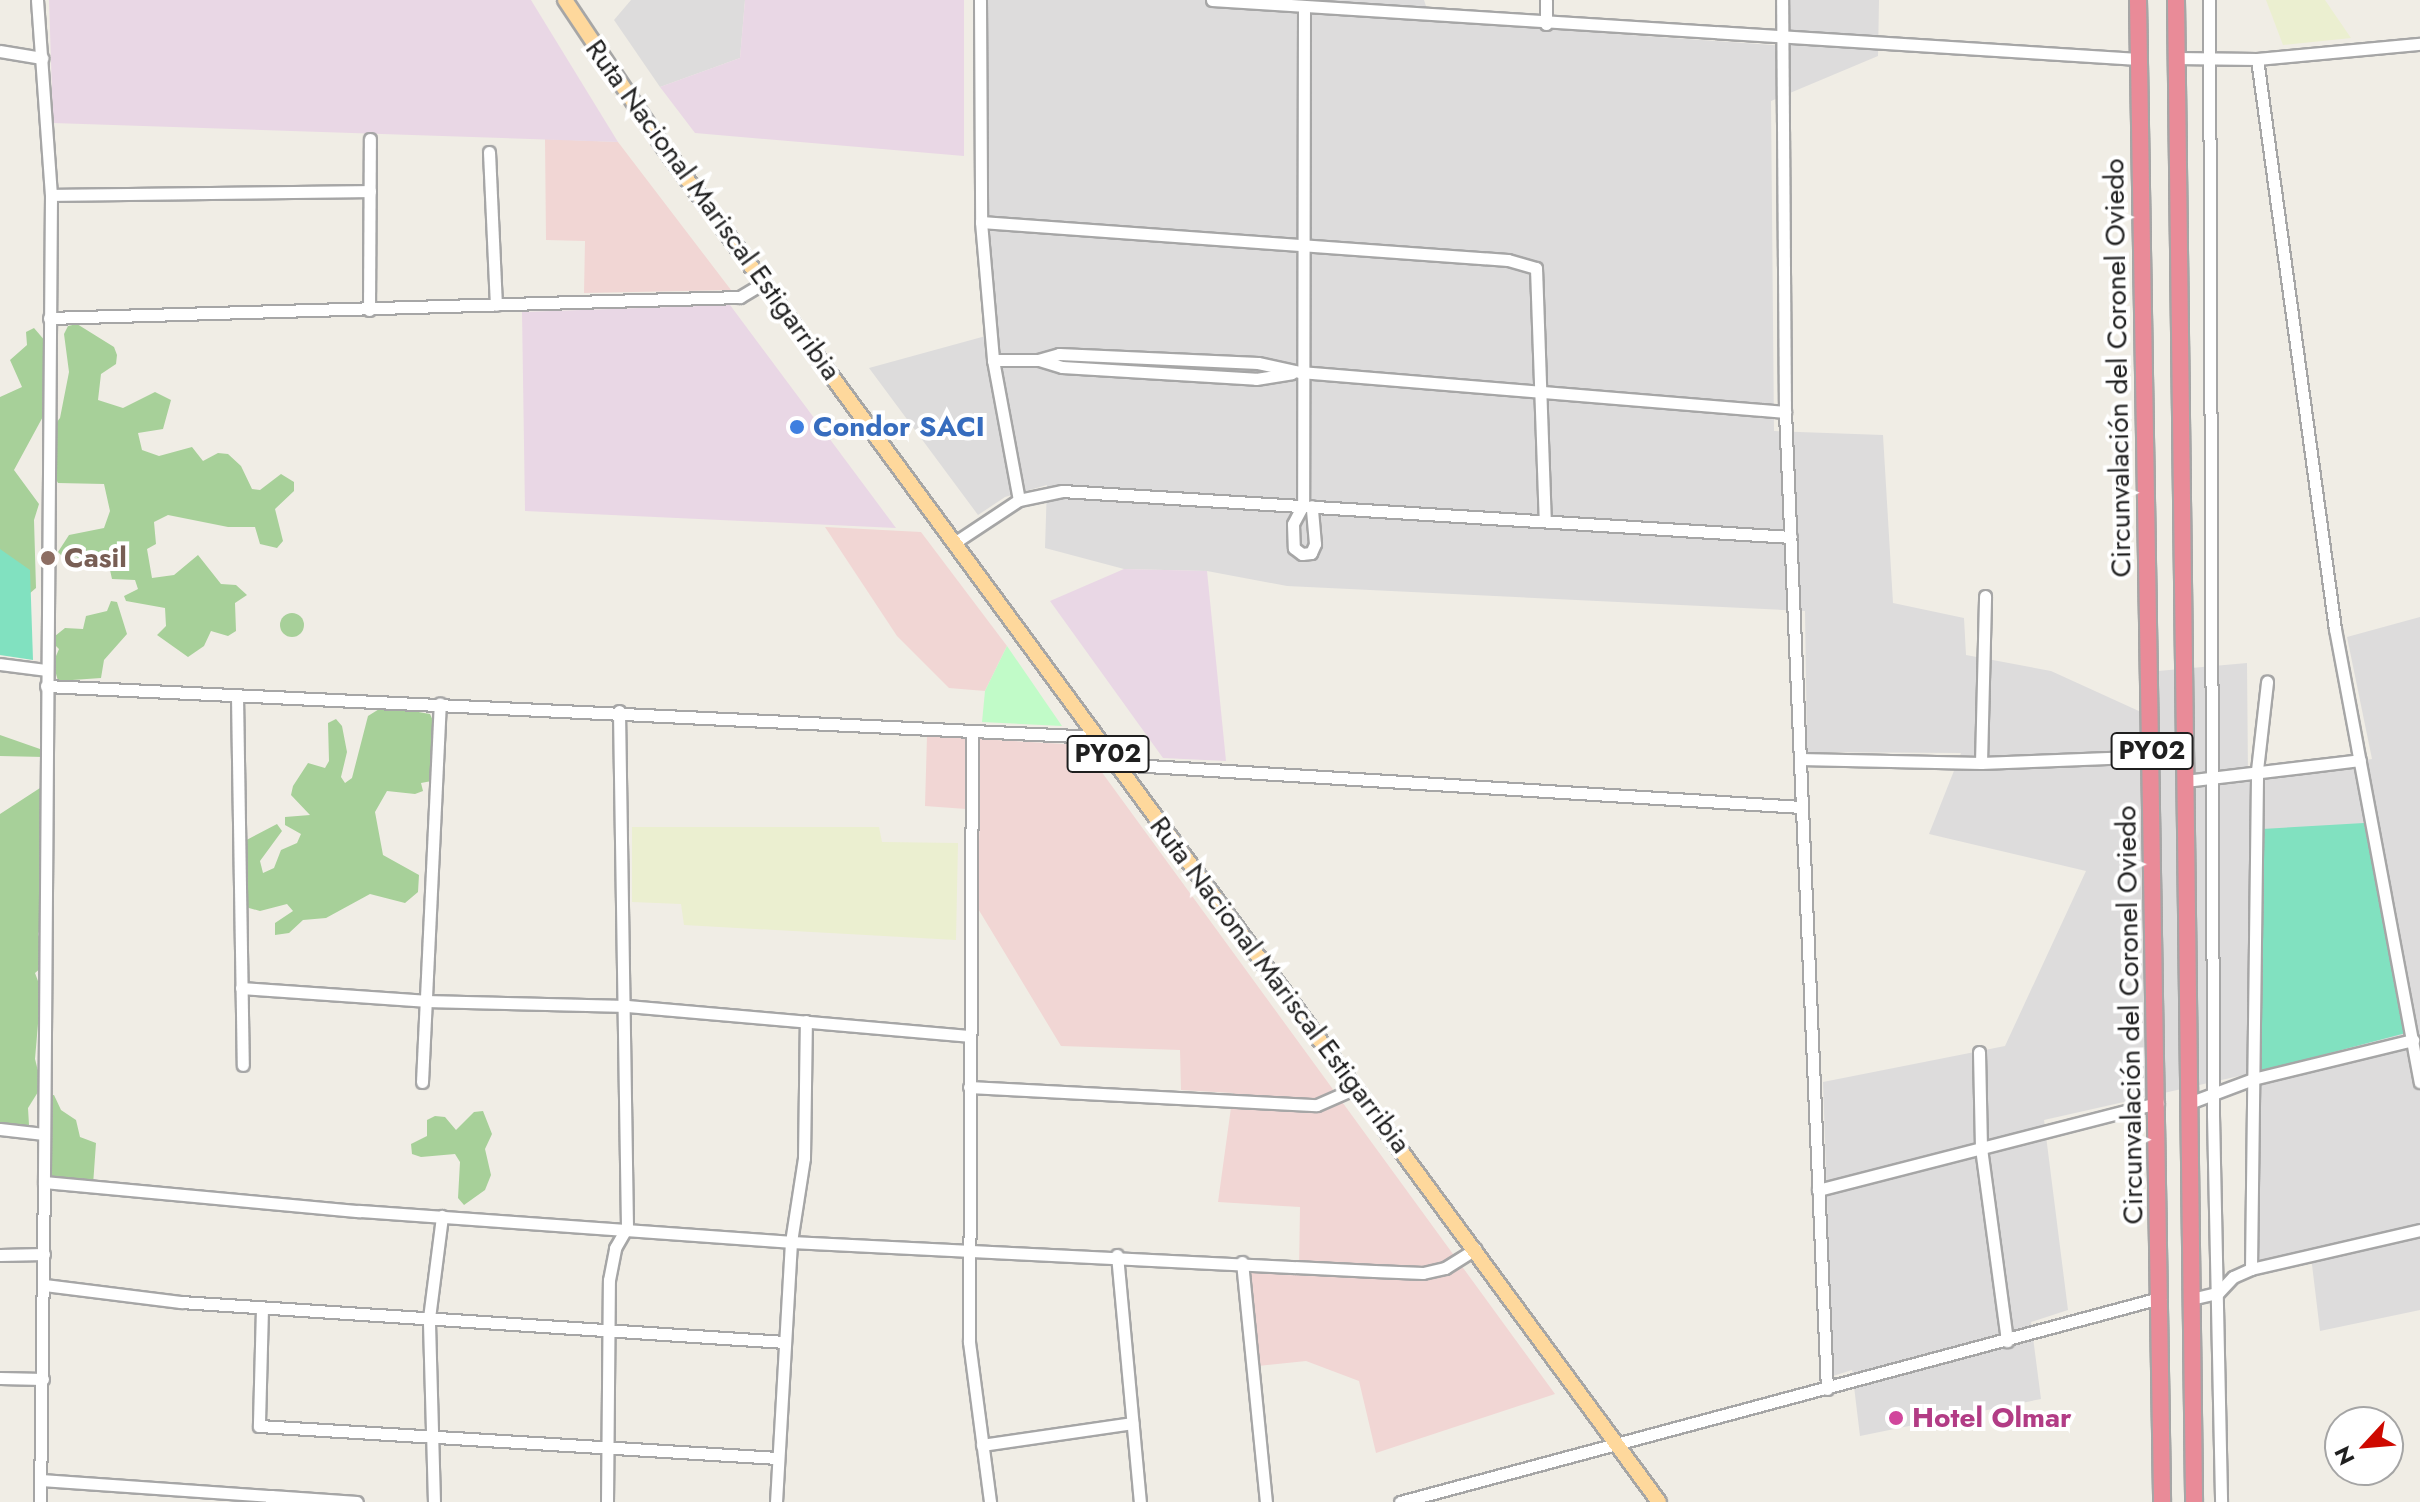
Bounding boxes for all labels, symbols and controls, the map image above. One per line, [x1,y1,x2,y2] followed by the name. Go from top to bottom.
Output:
[578,33,848,387] street label: Ruta Nacional Mariscal Estigarribia
[2098,158,2138,578] street label: Circunvalación del Coronel Oviedo
[813,410,985,444] place label: Condor SACI
[788,418,806,436] marker: Condor SACI
[64,541,127,575] place label: Casil
[39,549,57,567] marker: Casil
[2110,729,2194,773] road number: PY02
[1066,732,1150,776] road number: PY02
[2110,805,2150,1225] street label: Circunvalación del Coronel Oviedo
[1142,810,1418,1160] street label: Ruta Nacional Mariscal Estigarribia
[1912,1401,2072,1435] place label: Hotel Olmar
[2324,1406,2404,1486] north arrow
[1887,1409,1905,1427] marker: Hotel Olmar
[2326,1441,2362,1471] text: N

